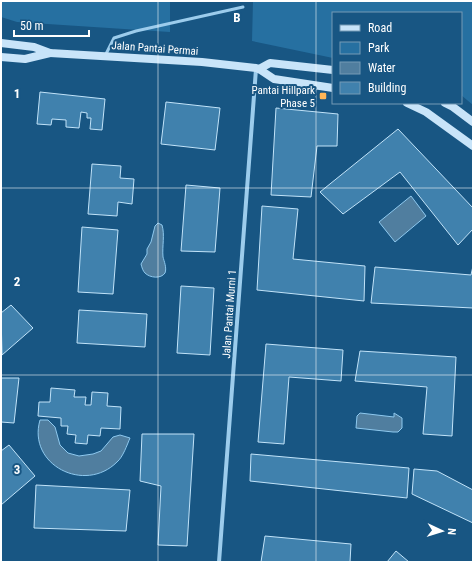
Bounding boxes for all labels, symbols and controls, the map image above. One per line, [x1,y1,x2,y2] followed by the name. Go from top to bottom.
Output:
[233,10,241,25] text: B
[14,12,89,38] scale bar
[332,12,462,104] legend
[20,19,44,33] text: 50 m
[368,21,392,35] text: Road
[111,39,199,58] street label: Jalan Pantai Permai
[368,41,390,55] text: Park
[368,61,396,75] text: Water
[368,81,406,95] text: Building
[251,84,315,110] place label: Pantai Hillpark Phase 5
[14,86,20,101] text: 1
[318,91,328,101] marker: Pantai Hillpark Phase 5
[220,269,239,359] street label: Jalan Pantai Murni 1
[14,274,21,289] text: 2
[14,462,20,477] text: 3
[422,511,462,551] north arrow
[445,528,458,536] text: N

